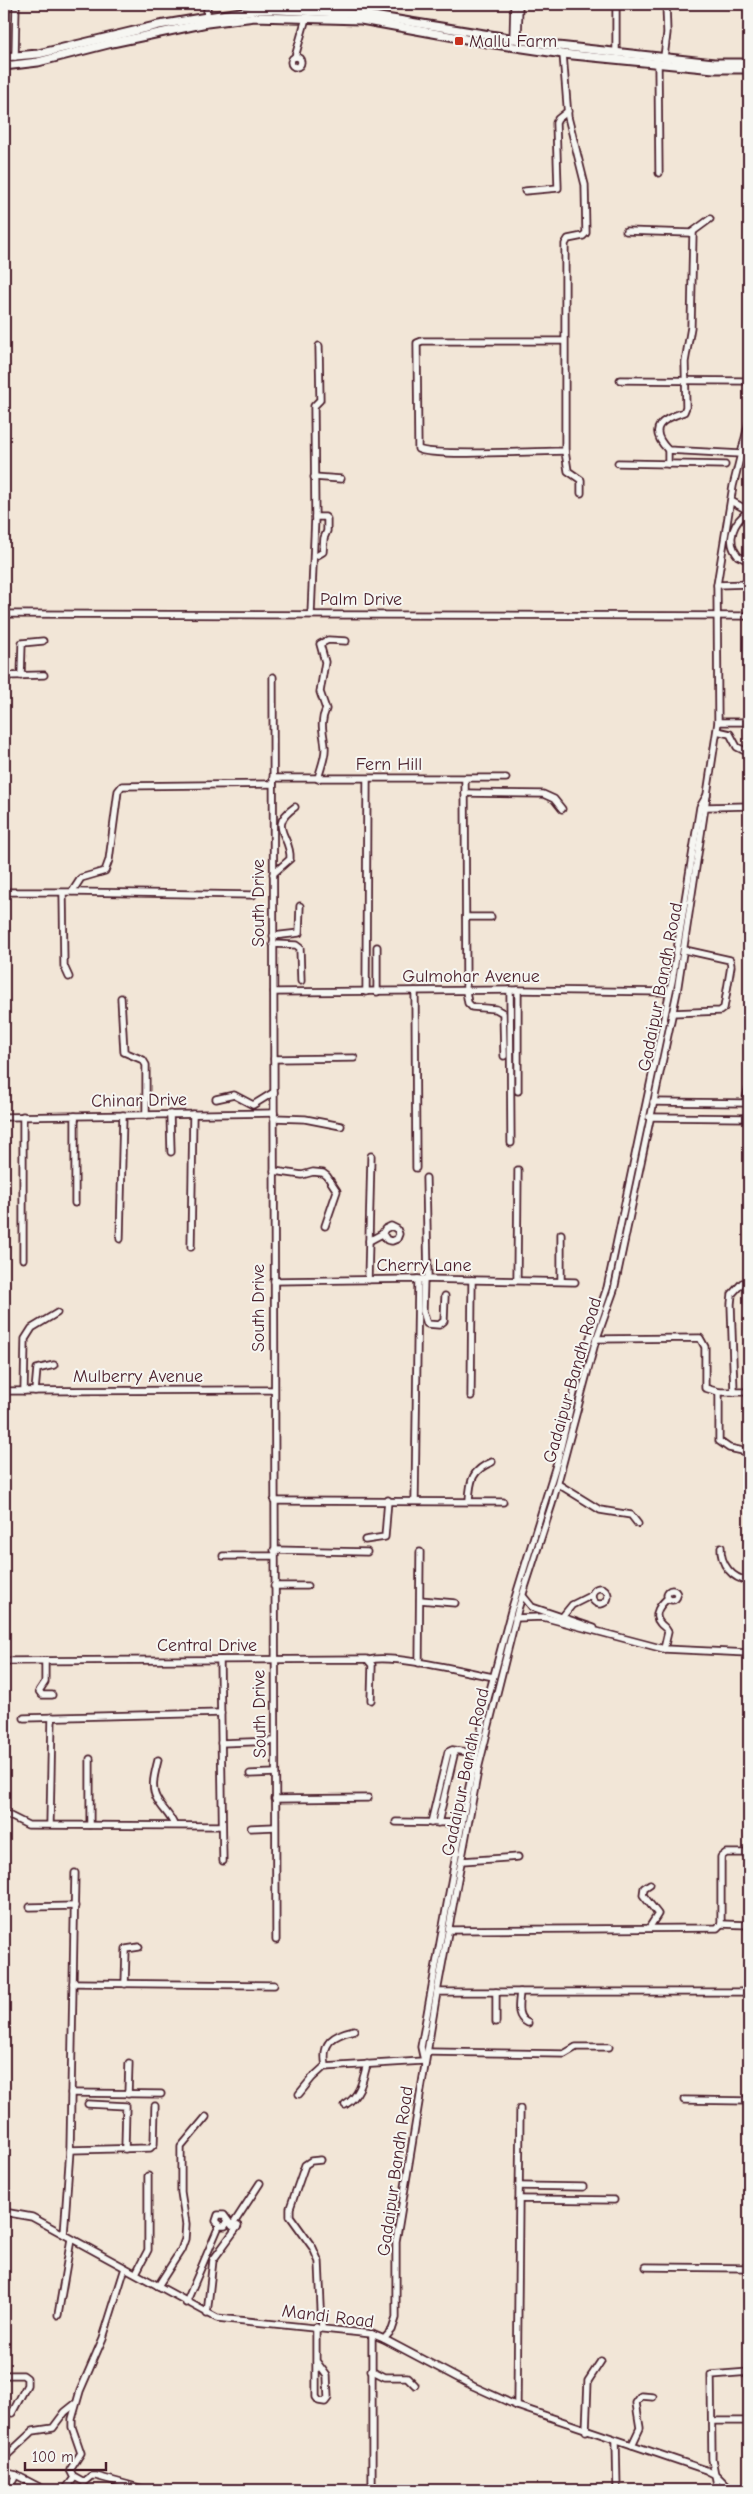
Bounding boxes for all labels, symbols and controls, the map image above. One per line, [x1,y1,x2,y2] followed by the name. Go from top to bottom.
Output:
[469,31,557,52] place label: Mallu Farm
[453,35,465,47] marker: Mallu Farm
[320,589,402,610] street label: Palm Drive
[356,754,422,775] street label: Fern Hill
[248,859,269,947] street label: South Drive
[634,901,687,1073] street label: Gadaipur Bandh Road
[402,966,540,987] street label: Gulmohar Avenue
[91,1089,187,1112] street label: Chinar Drive
[376,1255,472,1276] street label: Cherry Lane
[248,1264,269,1352] street label: South Drive
[539,1295,606,1465] street label: Gadaipur Bandh Road
[73,1366,203,1387] street label: Mulberry Avenue
[157,1635,257,1656] street label: Central Drive
[248,1670,271,1758] street label: South Drive
[437,1686,494,1858] street label: Gadaipur Bandh Road
[373,2085,418,2257] street label: Gadaipur Bandh Road
[281,2300,375,2333] street label: Mandi Road
[25,2439,106,2471] scale bar
[32,2448,74,2466] text: 100 m

